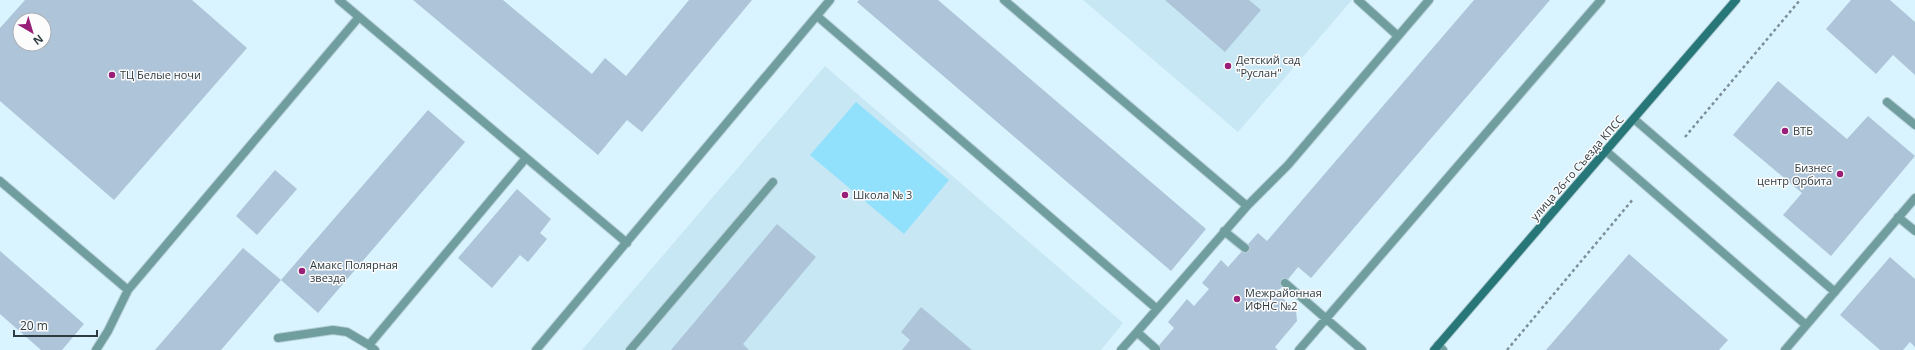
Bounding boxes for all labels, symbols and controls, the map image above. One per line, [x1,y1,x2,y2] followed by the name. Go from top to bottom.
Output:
[12,12,52,52] north arrow
[30,32,47,49] text: N
[1236,52,1301,80] place label: Детский сад "Руслан"
[1223,61,1233,71] marker: Детский сад "Руслан"
[120,67,201,82] place label: ТЦ Белые ночи
[107,70,117,80] marker: ТЦ Белые ночи
[1527,112,1627,223] street label: улица 26-го Съезда КПСС
[1793,123,1813,138] place label: ВТБ
[1780,126,1790,136] marker: ВТБ
[1757,160,1832,188] place label: Бизнес центр Орбита
[1835,169,1845,179] marker: Бизнес центр Орбита
[853,187,912,202] place label: Школа № 3
[840,190,850,200] marker: Школа № 3
[310,257,398,285] place label: Амакс Полярная звезда
[297,266,307,276] marker: Амакс Полярная звезда
[1245,285,1322,313] place label: Межрайонная ИФНС №2
[1232,294,1242,304] marker: Межрайонная ИФНС №2
[14,312,97,338] scale bar
[20,317,48,334] text: 20 m

